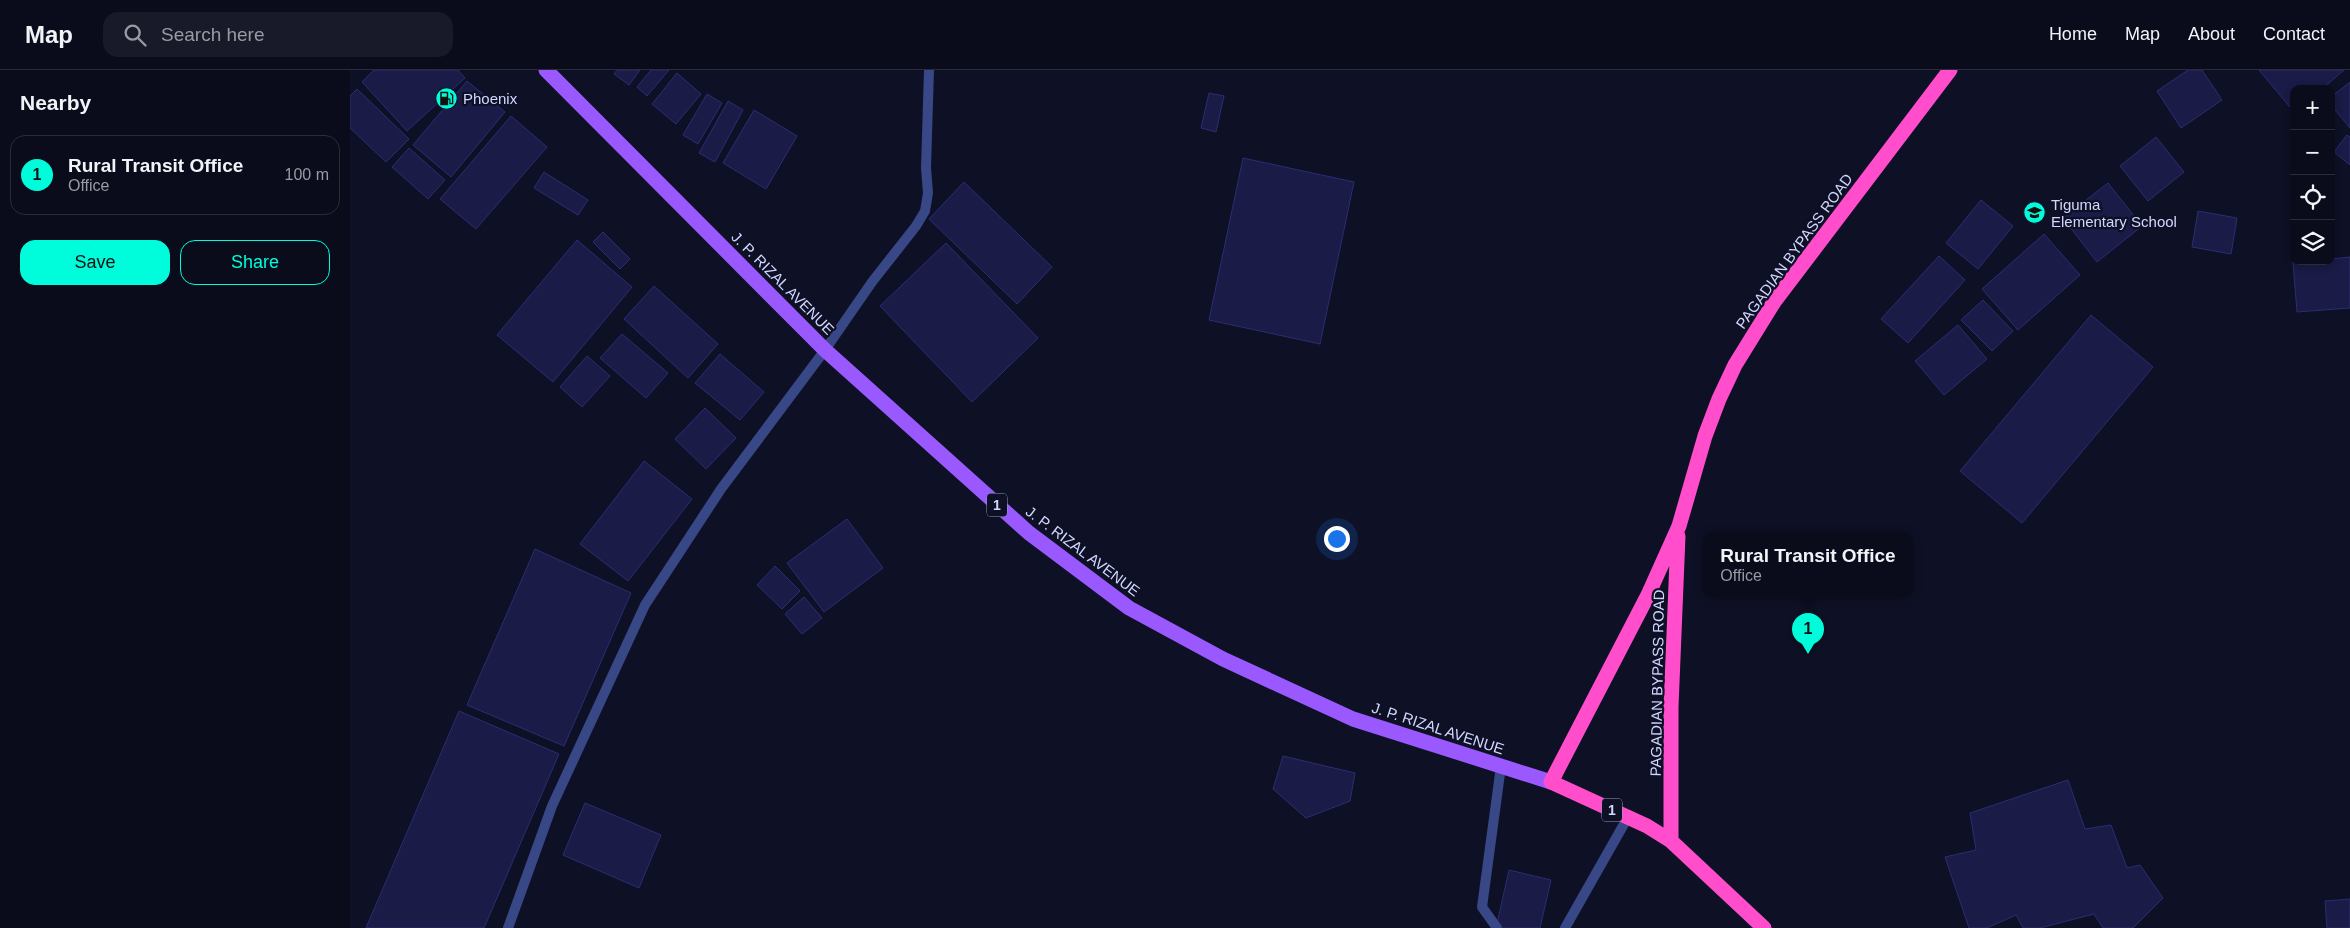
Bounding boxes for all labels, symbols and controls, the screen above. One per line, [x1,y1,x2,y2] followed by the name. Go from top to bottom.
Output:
[103,12,453,57] search box
[25,21,73,48] text: Map
[121,21,149,49] icon: search
[161,24,265,45] text: Search here
[2049,24,2097,44] text: Home
[2125,24,2160,44] text: Map
[2188,24,2235,44] text: About
[2263,24,2325,44] text: Contact
[2290,85,2335,265] map controls
[2290,85,2335,130] button: +
[435,86,459,110] fuel station icon: Phoenix
[463,90,518,107] place label: Phoenix
[20,91,91,114] text: Nearby
[2290,130,2335,175] button: −
[68,155,243,176] text: Rural Transit Office
[33,166,41,183] text: 1
[285,166,329,183] text: 100 m
[1732,170,1856,332] street label: PAGADIAN BYPASS ROAD
[2290,175,2335,220] button: locate
[68,177,110,194] text: Office
[2051,196,2177,230] place label: Tiguma Elementary School
[2023,201,2047,225] school or university icon: Tiguma Elementary School
[2290,220,2335,265] button: layers
[728,228,838,338] street label: J. P. RIZAL AVENUE
[20,240,170,285] button: Save
[180,240,330,285] button: Share
[987,494,1007,516] road number: 1
[1023,503,1143,599] street label: J. P. RIZAL AVENUE
[1324,526,1350,552] your location
[1703,532,1913,597] popup
[1720,545,1896,566] text: Rural Transit Office
[1720,567,1762,584] text: Office
[1647,589,1667,777] street label: PAGADIAN BYPASS ROAD
[1792,613,1824,654] pin: 1
[1370,699,1506,757] street label: J. P. RIZAL AVENUE
[1602,798,1622,822] road number: 1

